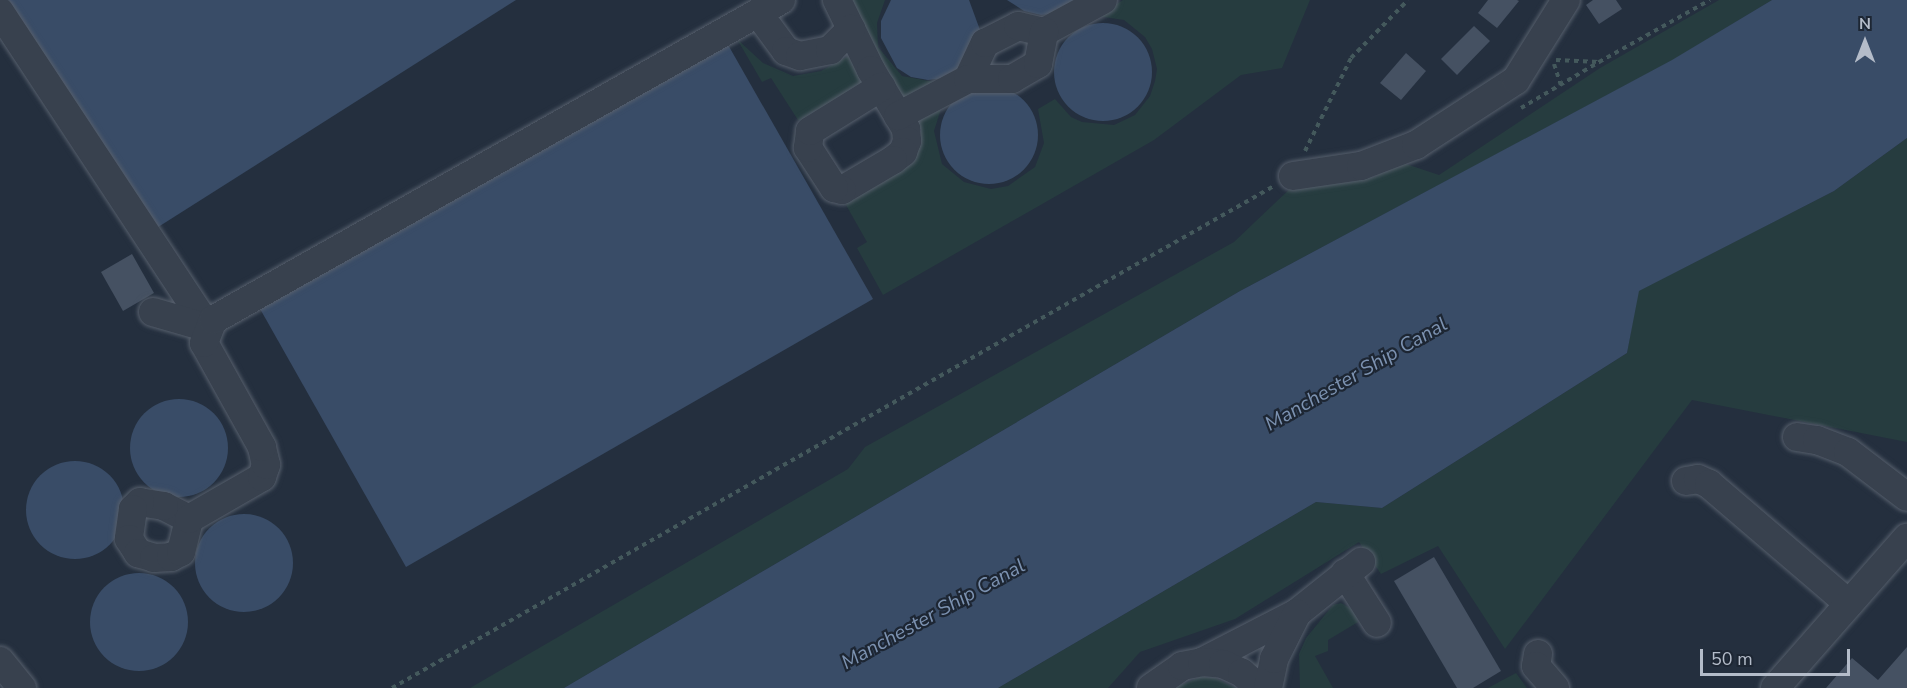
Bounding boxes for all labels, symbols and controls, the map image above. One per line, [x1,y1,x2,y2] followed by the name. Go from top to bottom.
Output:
[1835,12,1895,72] north arrow
[1859,13,1871,35] text: N
[1261,312,1451,436] water label: Manchester Ship Canal
[837,553,1029,675] water label: Manchester Ship Canal
[1703,637,1853,675] scale bar
[1711,647,1753,671] text: 50 m

